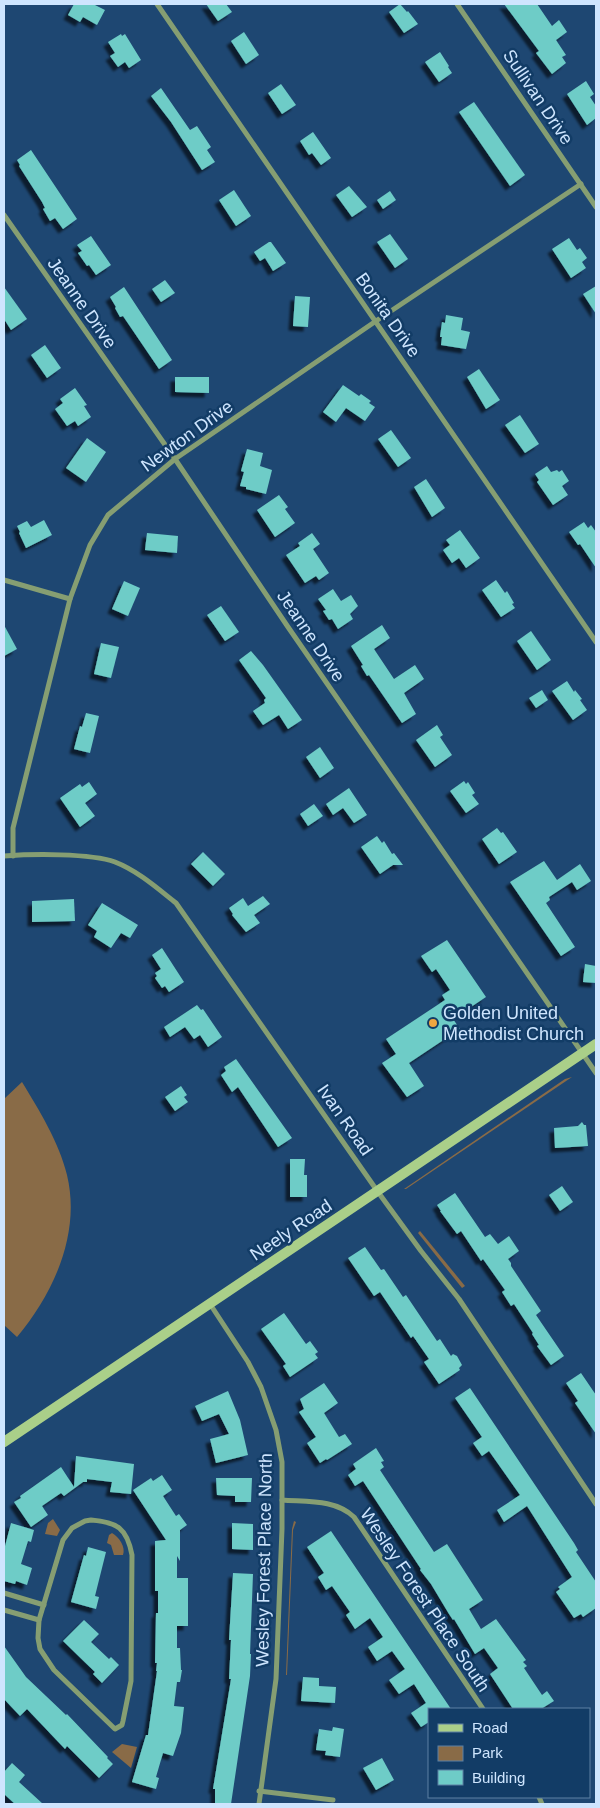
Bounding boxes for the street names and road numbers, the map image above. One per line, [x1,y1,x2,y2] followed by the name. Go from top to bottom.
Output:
[499,46,577,148] street label: Sullivan Drive
[43,254,121,352] street label: Jeanne Drive
[352,269,424,361] street label: Bonita Drive
[137,396,237,476] street label: Newton Drive
[273,586,349,686] street label: Jeanne Drive
[313,1081,377,1159] street label: Ivan Road
[246,1195,336,1265] street label: Neely Road
[252,1453,276,1667] street label: Wesley Forest Place North
[356,1505,494,1695] street label: Wesley Forest Place South

